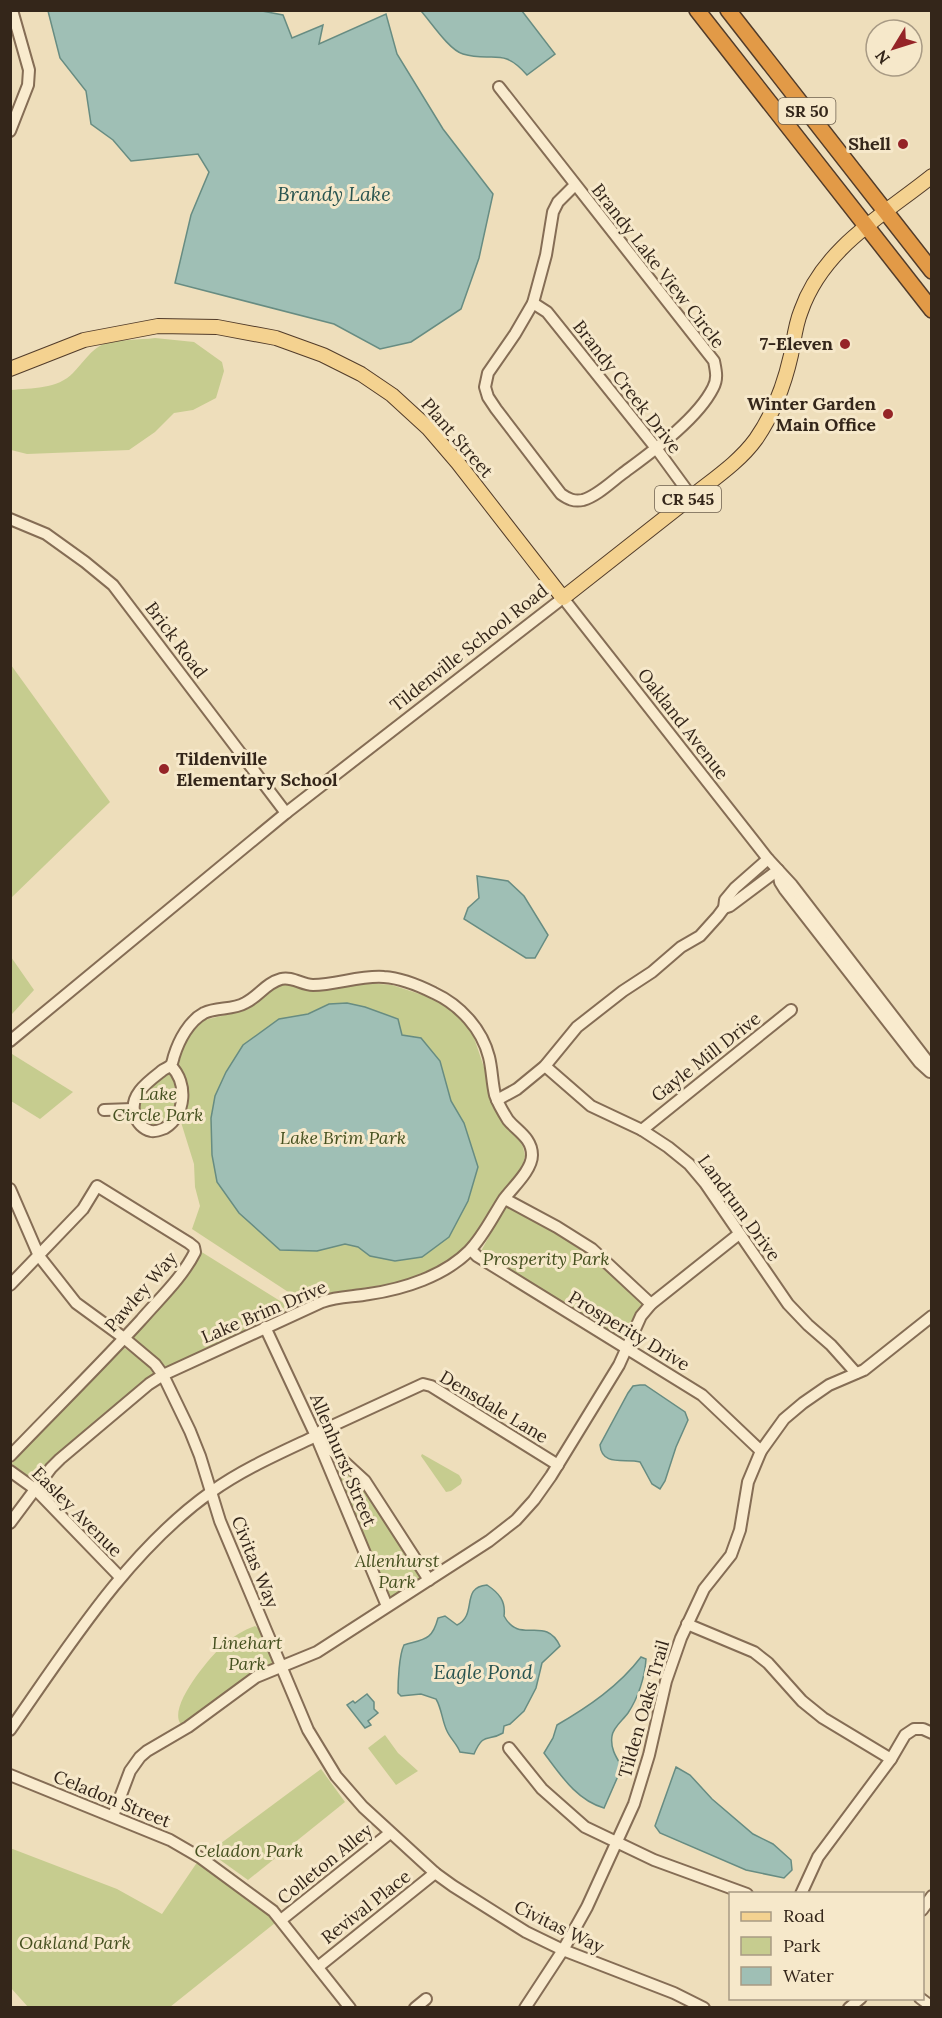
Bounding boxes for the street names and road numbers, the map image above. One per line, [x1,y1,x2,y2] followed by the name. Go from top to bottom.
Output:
[778,98,836,124] road number: SR 50
[587,179,730,353] street label: Brandy Lake View Circle
[568,315,687,458] street label: Brandy Creek Drive
[416,393,498,482] street label: Plant Street
[655,486,721,512] road number: CR 545
[385,579,552,716] street label: Tildenville School Road
[140,597,213,683] street label: Brick Road
[633,663,734,784] street label: Oakland Avenue
[646,1007,765,1107] street label: Gayle Mill Drive
[693,1150,786,1266] street label: Landrum Drive
[100,1246,182,1337] street label: Pawley Way
[198,1275,330,1348] street label: Lake Brim Drive
[564,1285,694,1376] street label: Prosperity Drive
[436,1365,553,1448] street label: Densdale Lane
[305,1389,382,1530] street label: Allenhurst Street
[27,1462,128,1562] street label: Easley Avenue
[227,1512,285,1612] street label: Civitas Way
[613,1637,674,1780] street label: Tilden Oaks Trail
[50,1765,174,1833] street label: Celadon Street
[272,1818,377,1909] street label: Colleton Alley
[316,1864,415,1949] street label: Revival Place
[510,1895,608,1958] street label: Civitas Way

